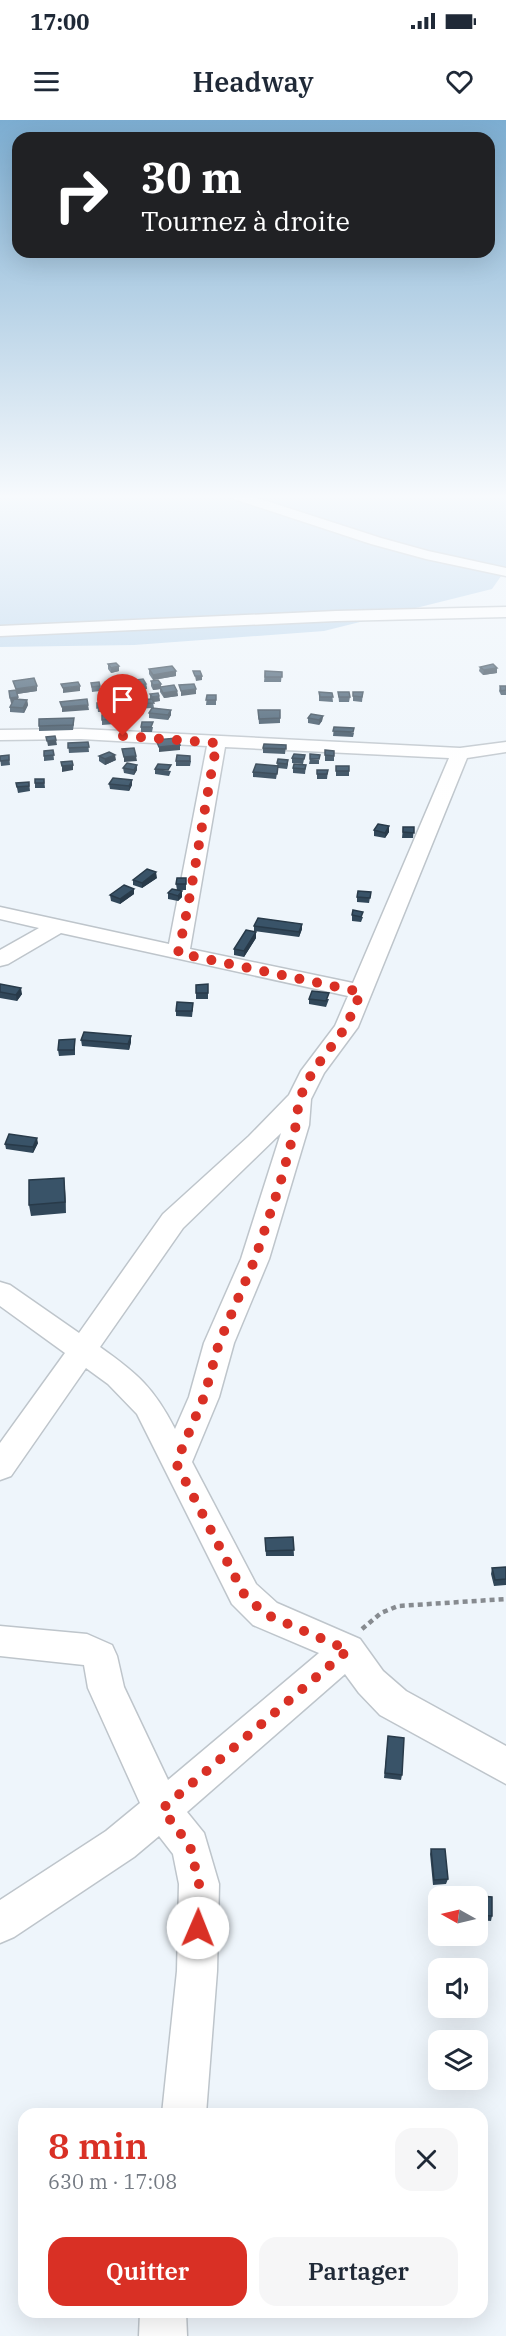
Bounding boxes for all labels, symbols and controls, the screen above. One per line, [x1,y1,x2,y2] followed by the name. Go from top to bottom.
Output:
[30,7,89,36] text: 17:00
[192,64,314,99] text: Headway
[30,65,63,98] icon: menu
[443,65,476,98] icon: heart
[141,150,242,205] text: 30 m
[42,156,120,234] icon: right
[141,203,350,238] text: Tournez à droite
[97,674,148,736] pin
[106,683,139,716] icon: arrive
[428,1886,488,1946] north arrow
[428,1886,488,2090] map controls
[166,1896,230,1960] position arrow
[428,1958,488,2018] button: sound
[428,2030,488,2090] button: layers
[48,2122,148,2169] text: 8 min
[395,2128,458,2191] button: close
[48,2168,177,2195] text: 630 m · 17:08
[48,2237,247,2306] button: Quitter
[259,2237,458,2306] button: Partager

